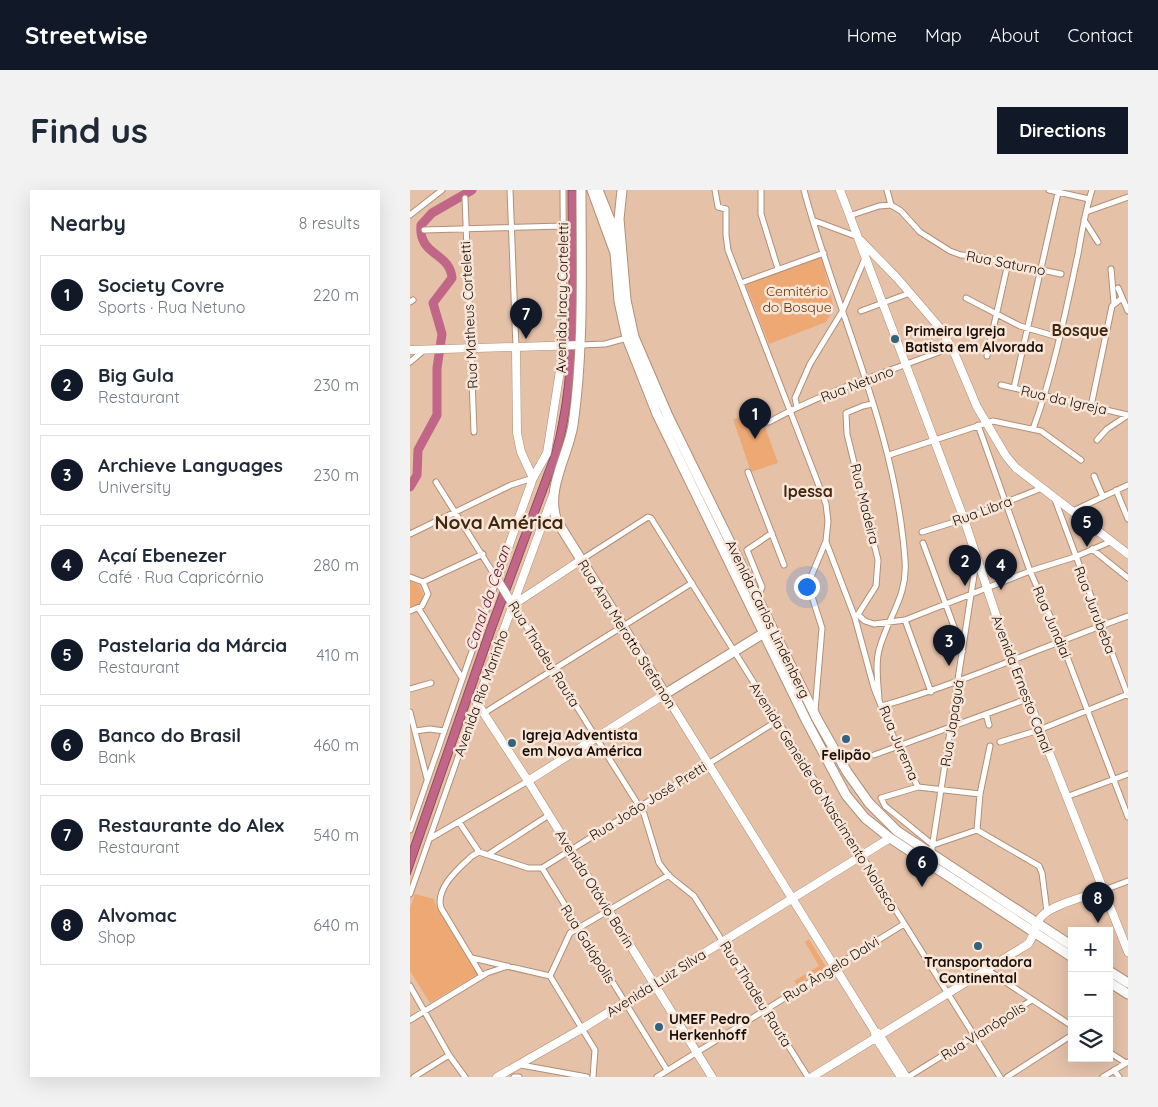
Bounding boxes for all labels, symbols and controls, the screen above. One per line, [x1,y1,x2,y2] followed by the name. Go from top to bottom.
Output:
[25,20,148,50] text: Streetwise
[847,24,897,47] text: Home
[925,24,962,47] text: Map
[990,24,1040,47] text: About
[1068,24,1133,47] text: Contact
[997,107,1128,154] button: Directions
[30,108,148,152] text: Find us
[50,210,126,236] text: Nearby
[299,213,360,233] text: 8 results
[552,222,572,374] street label: Avenida Iracy Corteletti
[456,241,482,389] street label: Rua Matheus Corteletti
[965,246,1047,280] street label: Rua Saturno
[98,273,224,297] text: Society Covre
[762,282,832,316] park label: Cemitério do Bosque
[64,285,70,305] text: 1
[313,285,359,305] text: 220 m
[98,297,245,317] text: Sports · Rua Netuno
[510,298,542,339] pin: 7
[1051,320,1109,340] district label: Bosque
[905,322,1043,356] place label: Primeira Igreja Batista em Alvorada
[889,333,901,345] marker: Primeira Igreja Batista em Alvorada
[818,362,896,406] street label: Rua Netuno
[98,363,174,387] text: Big Gula
[62,375,72,395] text: 2
[313,375,359,395] text: 230 m
[1019,381,1109,419] street label: Rua da Igreja
[98,387,180,407] text: Restaurant
[739,398,771,439] pin: 1
[98,453,283,477] text: Archieve Languages
[846,462,884,546] street label: Rua Madeira
[63,465,71,485] text: 3
[313,465,359,485] text: 230 m
[98,477,171,497] text: University
[783,481,833,501] district label: Ipessa
[950,492,1014,530] street label: Rua Libra
[1071,506,1103,547] pin: 5
[434,510,564,534] district label: Nova América
[722,537,814,701] street label: Avenida Carlos Lindenberg
[98,543,227,567] text: Açaí Ebenezer
[461,543,514,653] water label: Canal da Cesan
[949,545,981,586] pin: 2
[985,549,1017,590] pin: 4
[62,555,72,575] text: 4
[313,555,359,575] text: 280 m
[574,556,680,712] street label: Rua Ana Merotto Stefanon
[1070,564,1120,656] street label: Rua Jurubeba
[98,567,264,587] text: Café · Rua Capricórnio
[794,574,820,600] your location
[1029,583,1075,661] street label: Rua Jundiai
[504,598,584,710] street label: Rua Thadeu Rauta
[987,613,1057,755] street label: Avenida Ernesto Canal
[933,625,965,666] pin: 3
[450,627,512,759] street label: Avenida Rio Marinho
[98,633,287,657] text: Pastelaria da Márcia
[62,645,72,665] text: 5
[316,645,359,665] text: 410 m
[98,657,180,677] text: Restaurant
[936,678,968,768] street label: Rua Japaguá
[746,679,902,915] street label: Avenida Geneide do Nascimento Nolasco
[875,703,923,783] street label: Rua Jurema
[98,723,241,747] text: Banco do Brasil
[522,726,642,760] place label: Igreja Adventista em Nova América
[840,733,852,745] marker: Felipão
[63,735,71,755] text: 6
[313,735,359,755] text: 460 m
[506,737,518,749] marker: Igreja Adventista em Nova América
[821,746,871,764] place label: Felipão
[98,747,136,767] text: Bank
[586,758,710,844] street label: Rua João José Pretti
[98,813,284,837] text: Restaurante do Alex
[63,825,71,845] text: 7
[313,825,359,845] text: 540 m
[551,826,639,952] street label: Avenida Otávio Borin
[98,837,180,857] text: Restaurant
[906,846,938,887] pin: 6
[1082,882,1114,923] pin: 8
[557,901,619,987] street label: Rua Galópolis
[98,903,177,927] text: Alvomac
[63,915,71,935] text: 8
[313,915,359,935] text: 640 m
[98,927,135,947] text: Shop
[1068,927,1113,1062] map controls
[1068,927,1113,972] button: +
[779,932,883,1006] street label: Rua Ângelo Dalvi
[716,938,796,1050] street label: Rua Thadeu Rauta
[972,940,984,952] marker: Transportadora Continental
[603,945,709,1021] street label: Avenida Luiz Silva
[924,953,1032,987] place label: Transportadora Continental
[1068,972,1113,1017] button: −
[937,998,1029,1064] street label: Rua Vianópolis
[669,1010,750,1044] place label: UMEF Pedro Herkenhoff
[1068,1017,1113,1062] button: layers
[653,1021,665,1033] marker: UMEF Pedro Herkenhoff

